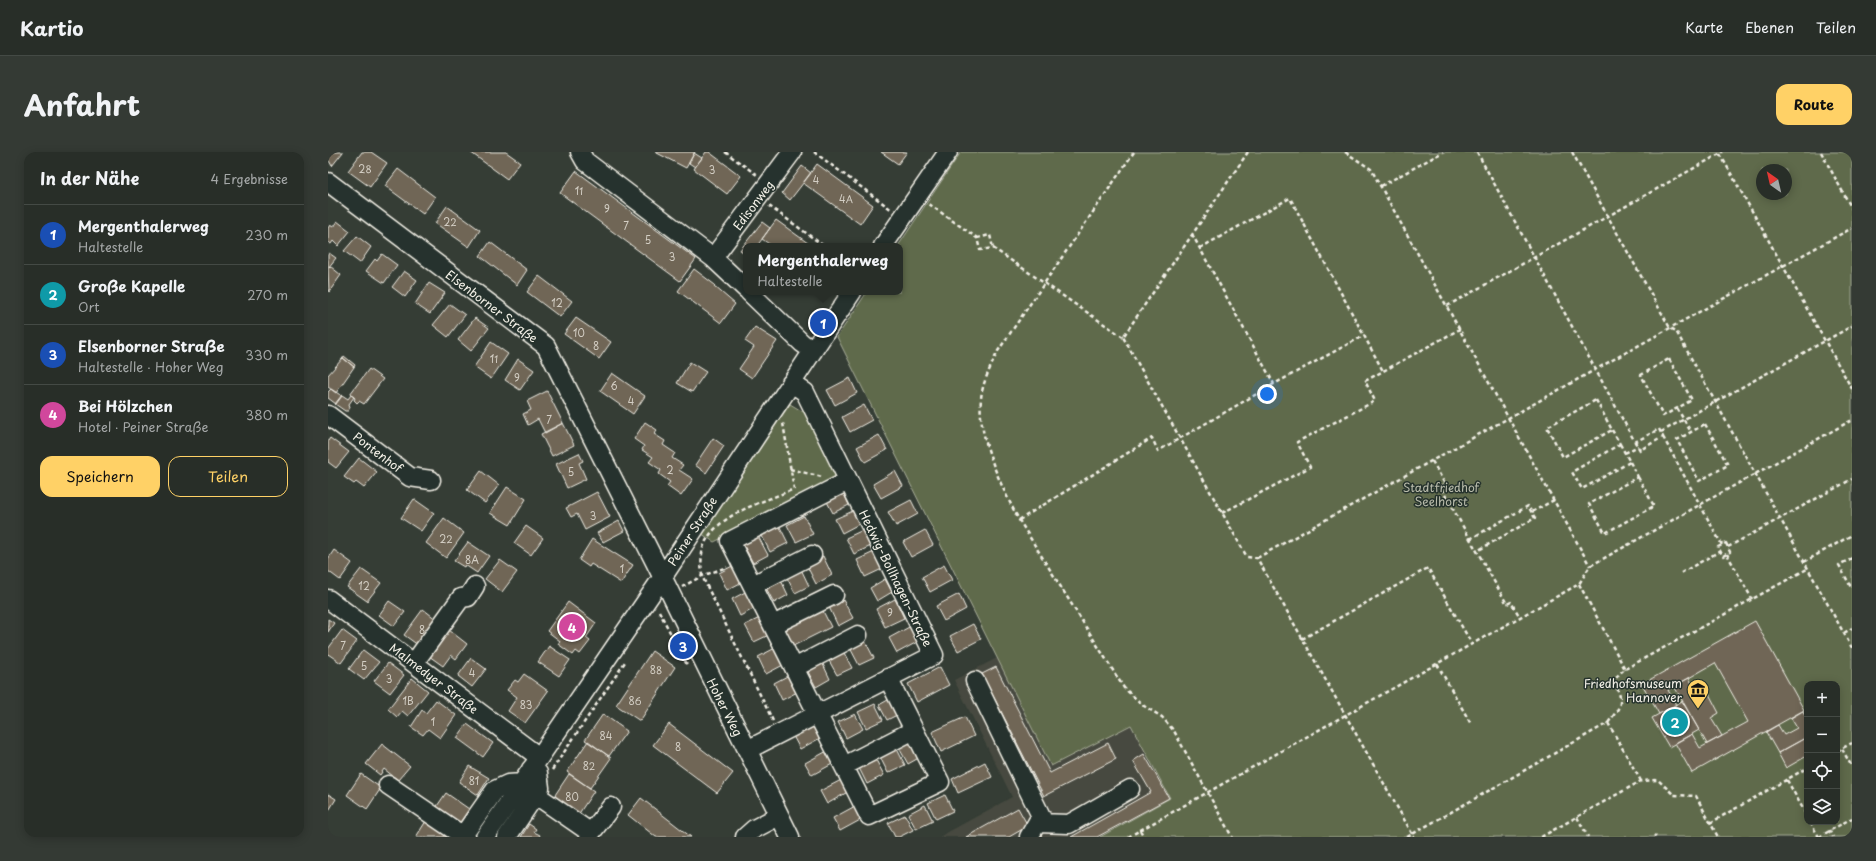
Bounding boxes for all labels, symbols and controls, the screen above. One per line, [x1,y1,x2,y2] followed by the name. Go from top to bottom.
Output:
[20,14,83,42] text: Kartio
[1685,17,1723,38] text: Karte
[1745,17,1794,38] text: Ebenen
[1816,17,1856,38] text: Teilen
[24,83,140,126] text: Anfahrt
[1776,84,1852,125] button: Route
[358,161,372,176] house number: 28
[709,162,715,177] house number: 3
[1756,164,1792,200] north arrow
[40,165,139,191] text: In der Nähe
[211,169,288,188] text: 4 Ergebnisse
[813,172,820,187] house number: 4
[728,176,778,234] street label: Edisonweg
[575,183,583,198] house number: 11
[839,191,853,206] house number: 4A
[604,201,610,216] house number: 9
[78,214,209,237] text: Mergenthalerweg
[443,214,457,229] house number: 22
[623,218,629,233] house number: 7
[50,225,56,244] text: 1
[246,225,288,244] text: 230 m
[645,232,651,247] house number: 5
[78,237,143,256] text: Haltestelle
[743,243,903,295] popup
[757,248,889,271] text: Mergenthalerweg
[669,249,675,264] house number: 3
[442,265,542,347] street label: Elsenborner Straße
[757,271,823,290] text: Haltestelle
[78,274,185,297] text: Große Kapelle
[48,285,58,304] text: 2
[247,285,288,304] text: 270 m
[551,295,563,310] house number: 12
[78,297,100,316] text: Ort
[810,308,836,338] pin: 1
[573,325,585,340] house number: 10
[78,334,225,357] text: Elsenborner Straße
[593,338,599,353] house number: 8
[49,345,57,364] text: 3
[245,345,288,364] text: 330 m
[490,351,498,366] house number: 11
[78,357,223,376] text: Haltestelle · Hoher Weg
[514,370,520,385] house number: 9
[610,378,618,393] house number: 6
[1257,384,1277,404] your location
[628,393,635,408] house number: 4
[78,394,173,417] text: Bei Hölzchen
[49,405,57,424] text: 4
[245,405,288,424] text: 380 m
[546,412,552,427] house number: 7
[78,417,208,436] text: Hotel · Peiner Straße
[349,427,408,477] street label: Pontenhof
[40,456,160,497] button: Speichern
[168,456,288,497] button: Teilen
[666,462,674,477] house number: 2
[568,464,574,479] house number: 5
[1403,478,1481,510] park label: Stadtfriedhof Seelhorst
[663,493,721,569] street label: Peiner Straße
[855,506,937,650] street label: Hedwig-Bollhagen-Straße
[590,508,596,523] house number: 3
[439,531,453,546] house number: 22
[465,552,479,567] house number: 8A
[620,561,624,576] house number: 1
[358,578,370,593] house number: 12
[887,605,893,620] house number: 9
[559,612,585,642] pin: 4
[419,622,425,637] house number: 8
[670,631,696,661] pin: 3
[340,638,346,653] house number: 7
[386,639,482,718] street label: Malmedyer Straße
[361,658,367,673] house number: 5
[650,662,662,677] house number: 88
[469,665,476,680] house number: 4
[386,671,392,686] house number: 3
[1584,674,1683,706] place label: Friedhofsmuseum Hannover
[703,675,747,739] street label: Hoher Weg
[1685,677,1711,710] museum icon: Friedhofsmuseum Hannover
[1804,681,1840,825] map controls
[1804,681,1840,717] button: +
[402,693,414,708] house number: 1B
[629,693,642,708] house number: 86
[520,697,532,712] house number: 83
[1662,707,1688,737] pin: 2
[431,714,435,729] house number: 1
[1804,717,1840,753] button: −
[600,728,613,743] house number: 84
[675,739,681,754] house number: 8
[1804,753,1840,789] button: locate
[583,758,595,773] house number: 82
[469,773,479,788] house number: 81
[565,789,579,804] house number: 80
[1804,789,1840,825] button: layers

